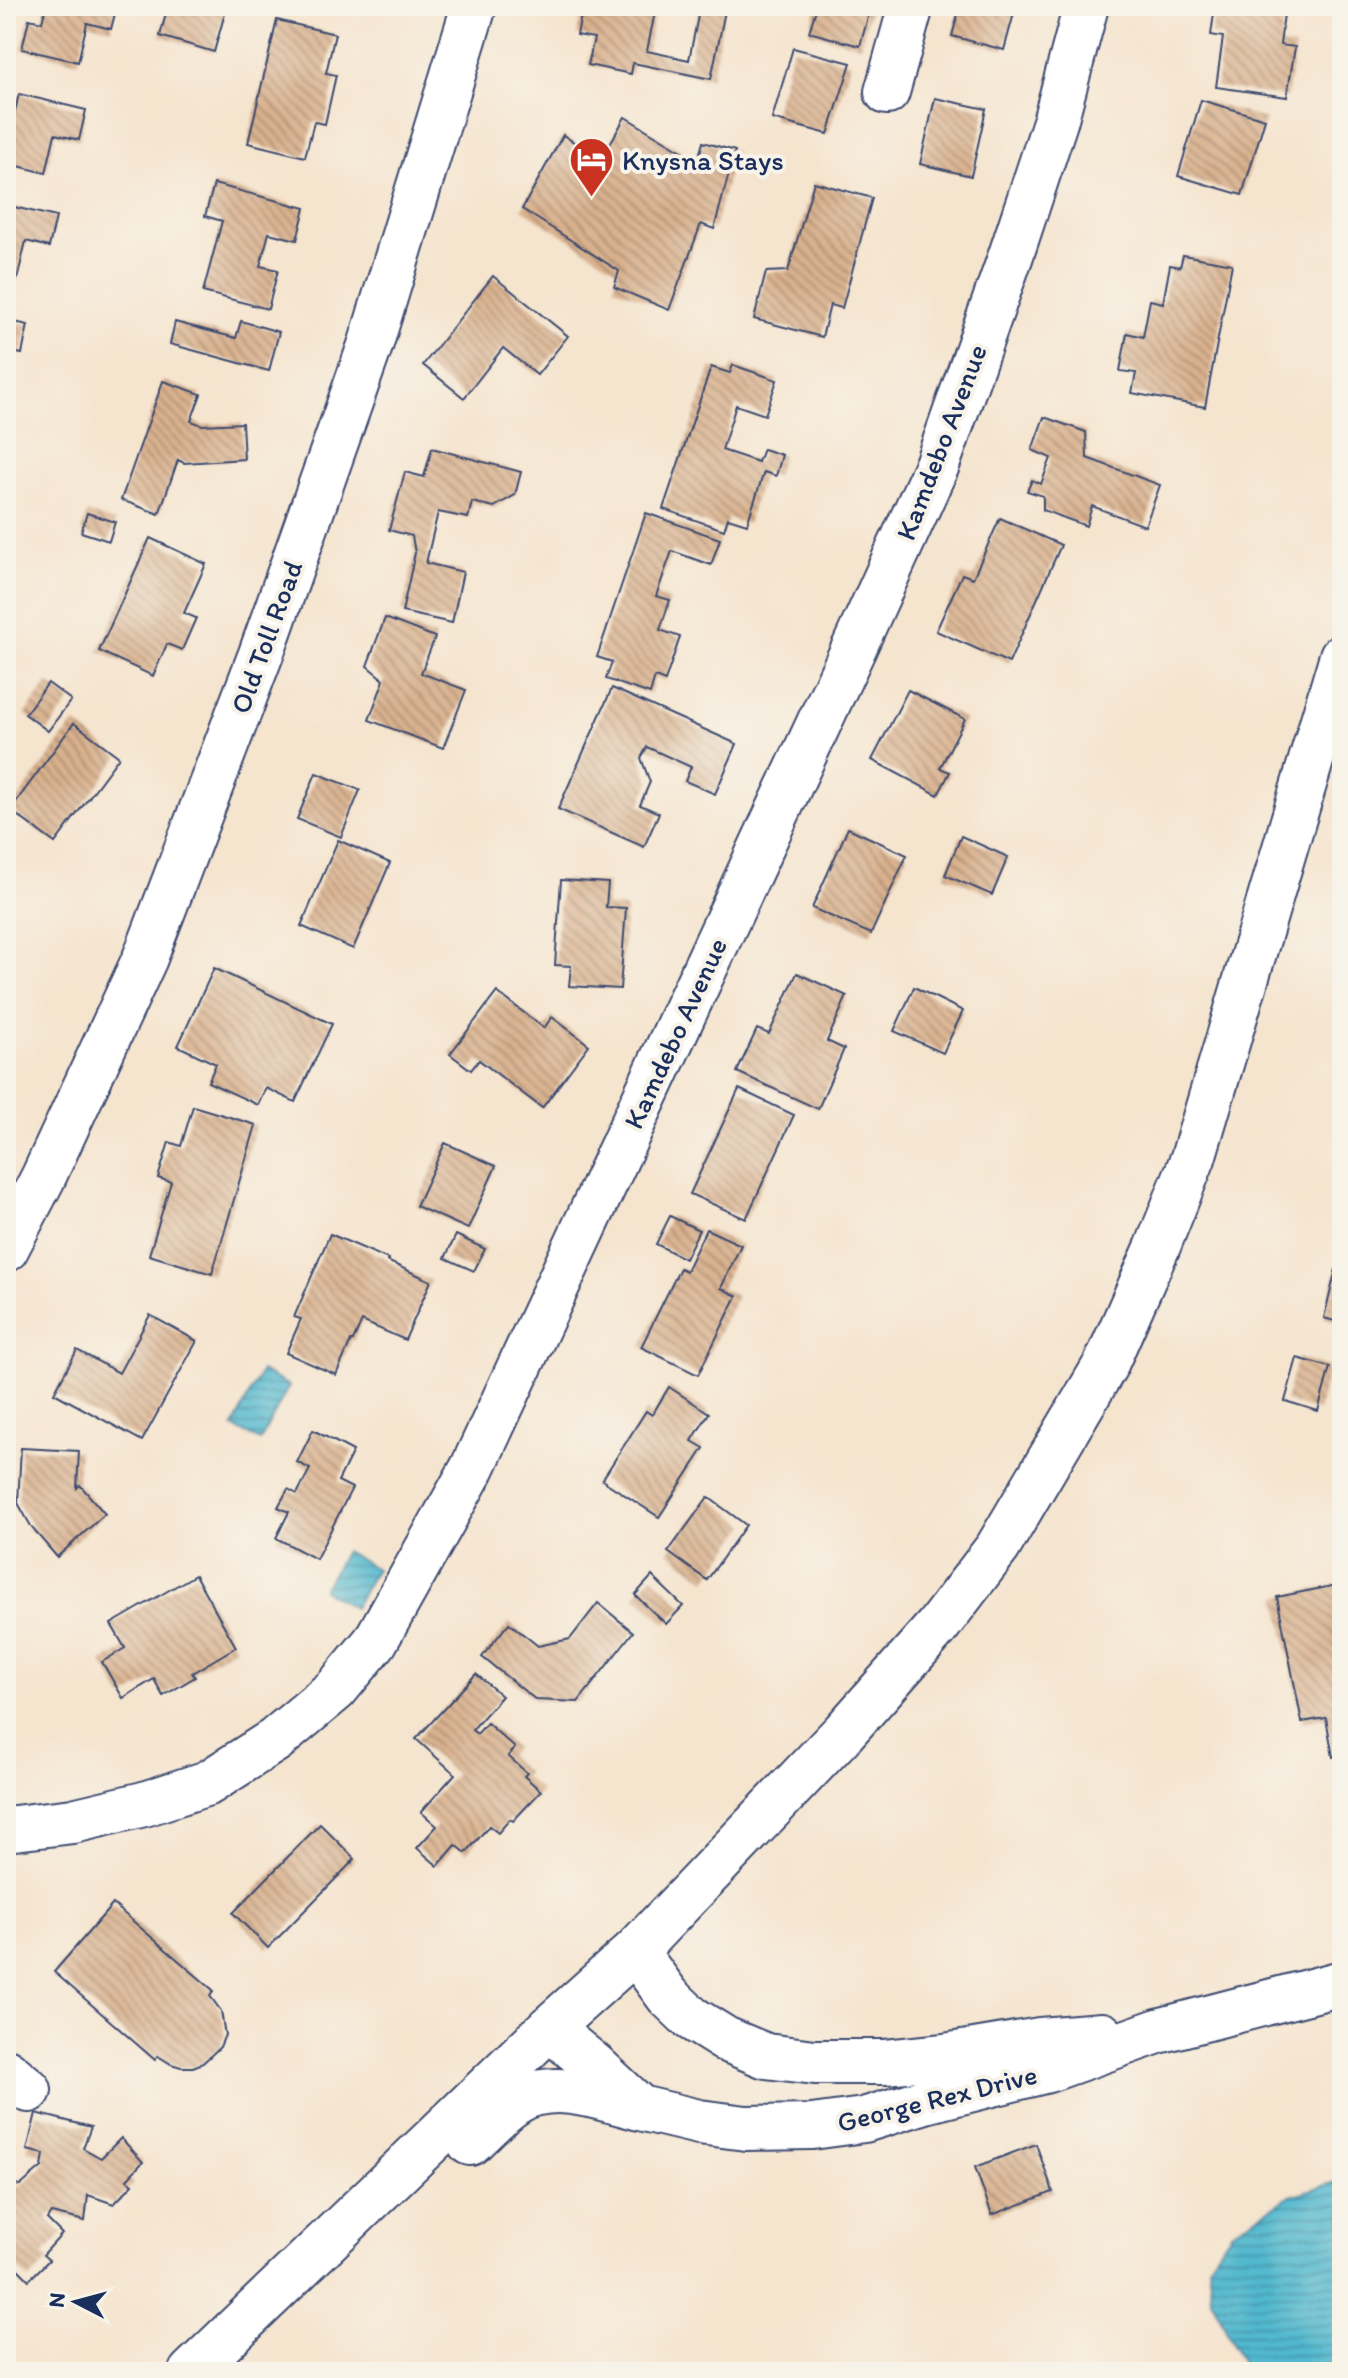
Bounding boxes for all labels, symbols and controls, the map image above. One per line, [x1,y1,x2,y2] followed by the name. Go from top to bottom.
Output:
[567,136,615,199] hotel icon: Knysna Stays
[622,143,784,177] place label: Knysna Stays
[888,339,994,545] street label: Kamdebo Avenue
[223,556,309,718] street label: Old Toll Road
[616,932,734,1134] street label: Kamdebo Avenue
[834,2057,1040,2139] street label: George Rex Drive
[36,2262,116,2342] north arrow
[42,2291,71,2309] text: N

